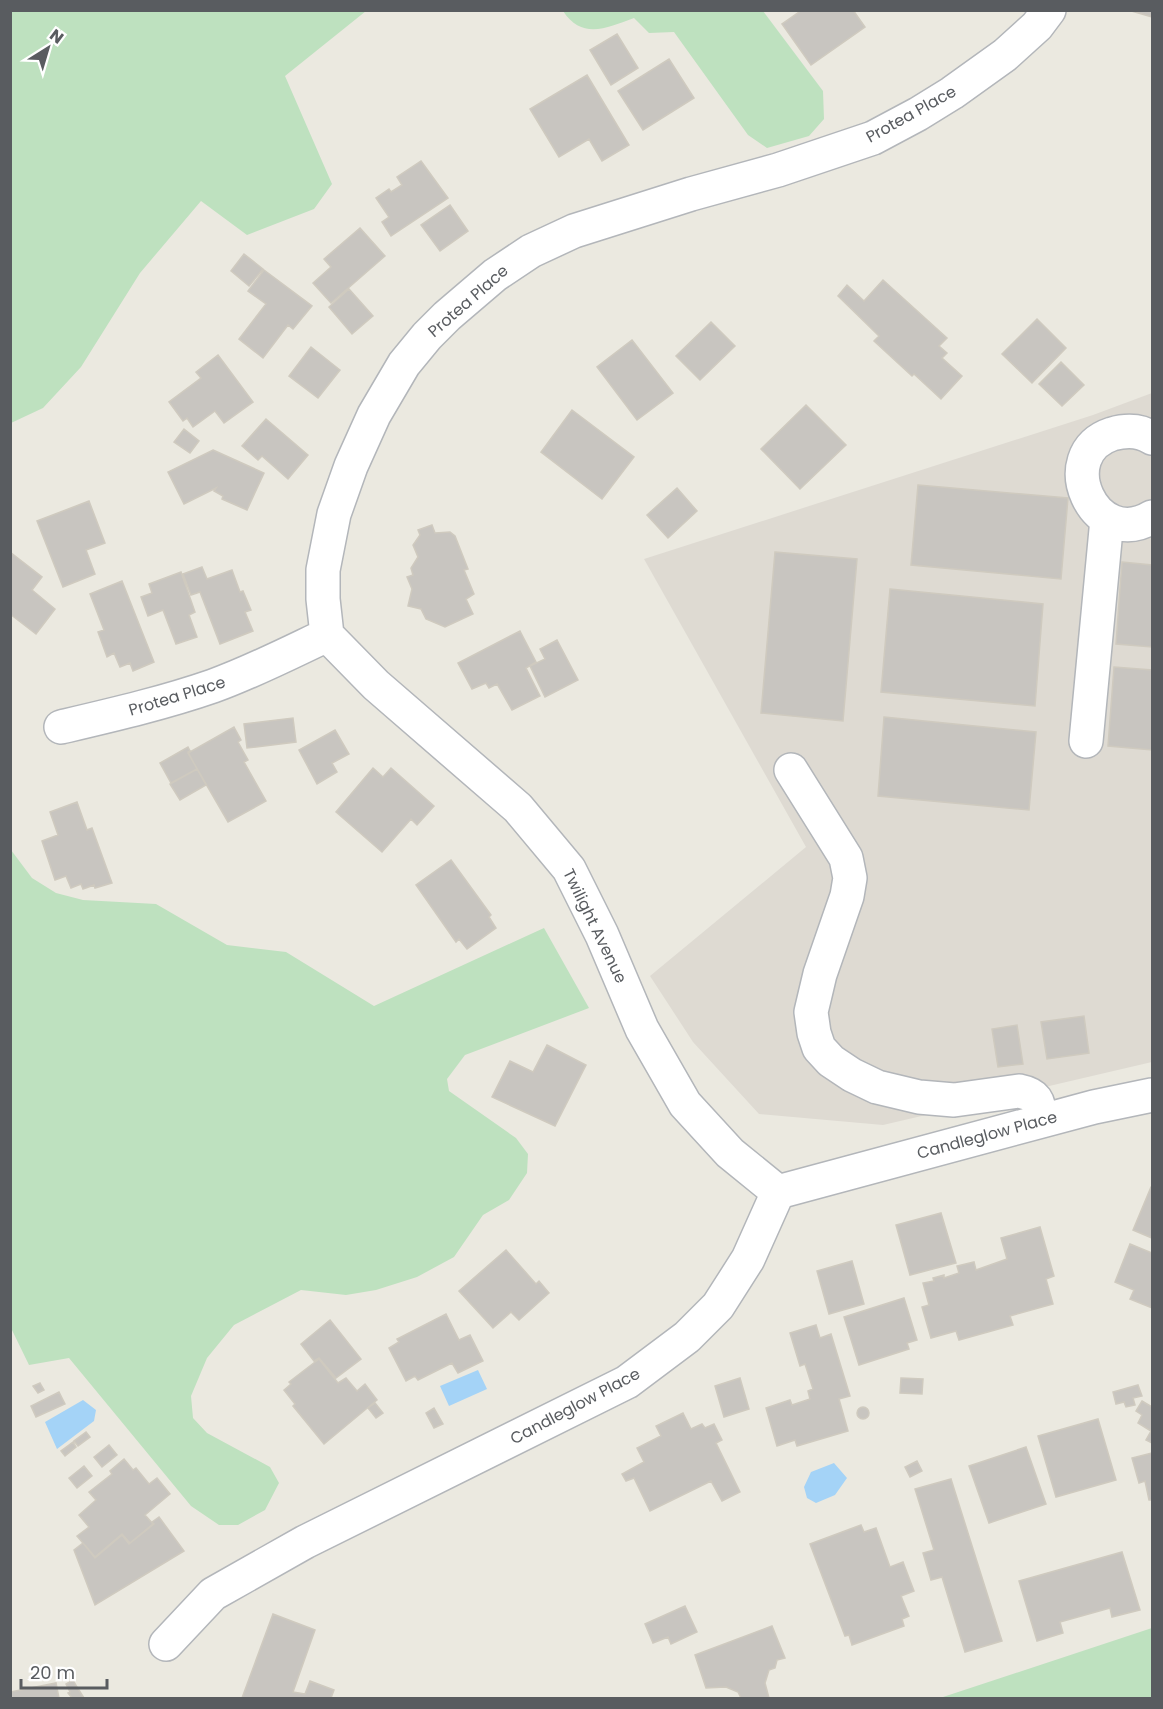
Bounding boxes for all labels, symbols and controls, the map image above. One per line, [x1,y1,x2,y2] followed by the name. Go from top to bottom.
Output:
[18,18,78,78] north arrow
[45,24,68,49] text: N
[862,80,960,148] street label: Protea Place
[423,259,513,342] street label: Protea Place
[126,670,228,722] street label: Protea Place
[557,865,633,987] street label: Twilight Avenue
[914,1105,1060,1165] street label: Candleglow Place
[506,1362,644,1450] street label: Candleglow Place
[21,1652,106,1690] scale bar
[30,1660,75,1685] text: 20 m

